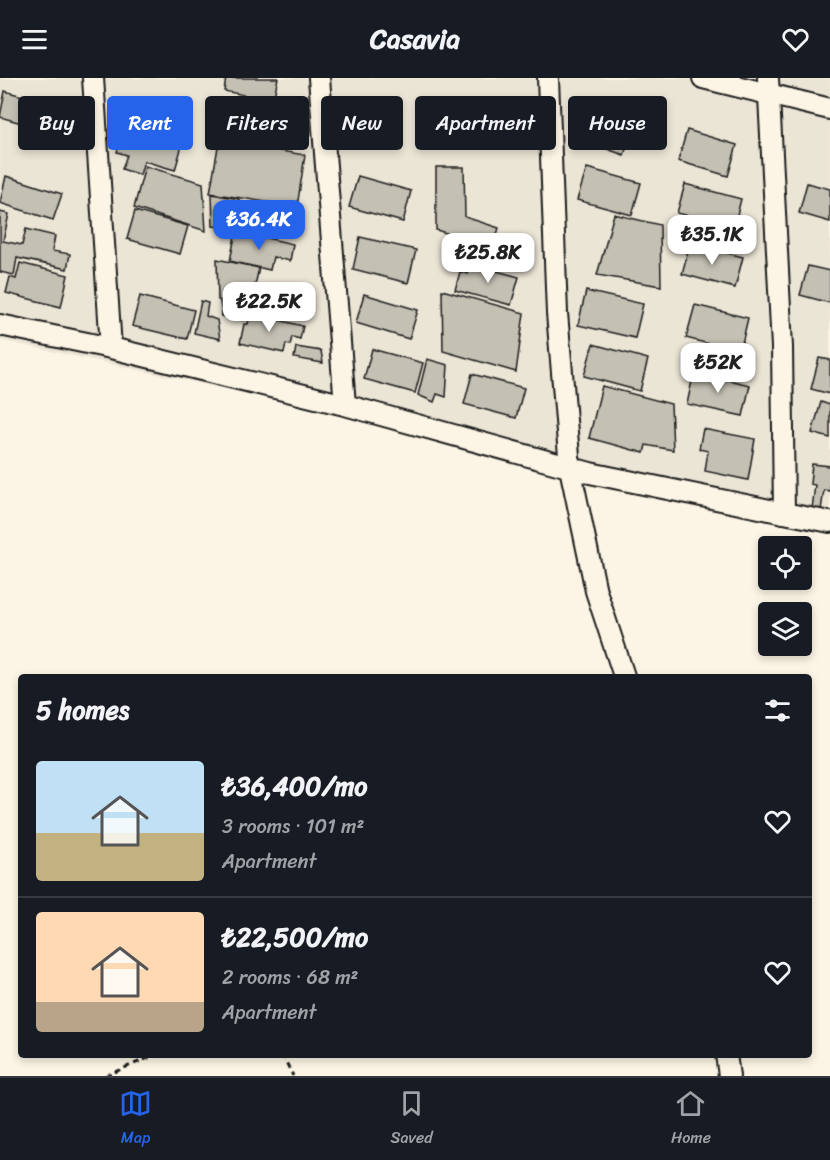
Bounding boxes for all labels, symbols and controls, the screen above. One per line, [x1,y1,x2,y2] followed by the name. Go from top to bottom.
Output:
[370,15,460,63] text: Casavia
[18,23,51,56] icon: menu
[779,23,812,56] icon: heart
[18,96,95,150] chip: Buy
[107,96,193,150] chip: Rent
[205,96,309,150] chip: Filters
[321,96,403,150] chip: New
[415,96,556,150] chip: Apartment
[568,96,667,150] chip: House
[210,200,308,251] pin: ₺36.4K
[227,202,291,237] text: ₺36.4K
[663,215,761,266] pin: ₺35.1K
[681,217,743,252] text: ₺35.1K
[439,233,537,284] pin: ₺25.8K
[455,235,521,270] text: ₺25.8K
[220,282,318,333] pin: ₺22.5K
[237,284,301,319] text: ₺22.5K
[682,343,754,394] pin: ₺52K
[695,345,741,380] text: ₺52K
[758,536,812,656] map controls
[758,536,812,590] button: locate
[758,602,812,656] button: layers
[36,687,129,733] text: 5 homes
[761,694,794,727] icon: filters
[222,763,368,809] text: ₺36,400/mo
[84,785,156,857] icon: home
[761,805,794,838] icon: heart
[222,809,364,844] text: 3 rooms · 101 m²
[222,844,316,879] text: Apartment
[222,914,368,960] text: ₺22,500/mo
[84,936,156,1008] icon: home
[761,956,794,989] icon: heart
[222,960,358,995] text: 2 rooms · 68 m²
[222,995,316,1030] text: Apartment
[119,1087,152,1152] tab: Map
[390,1087,433,1152] tab: Saved
[671,1087,711,1152] tab: Home

